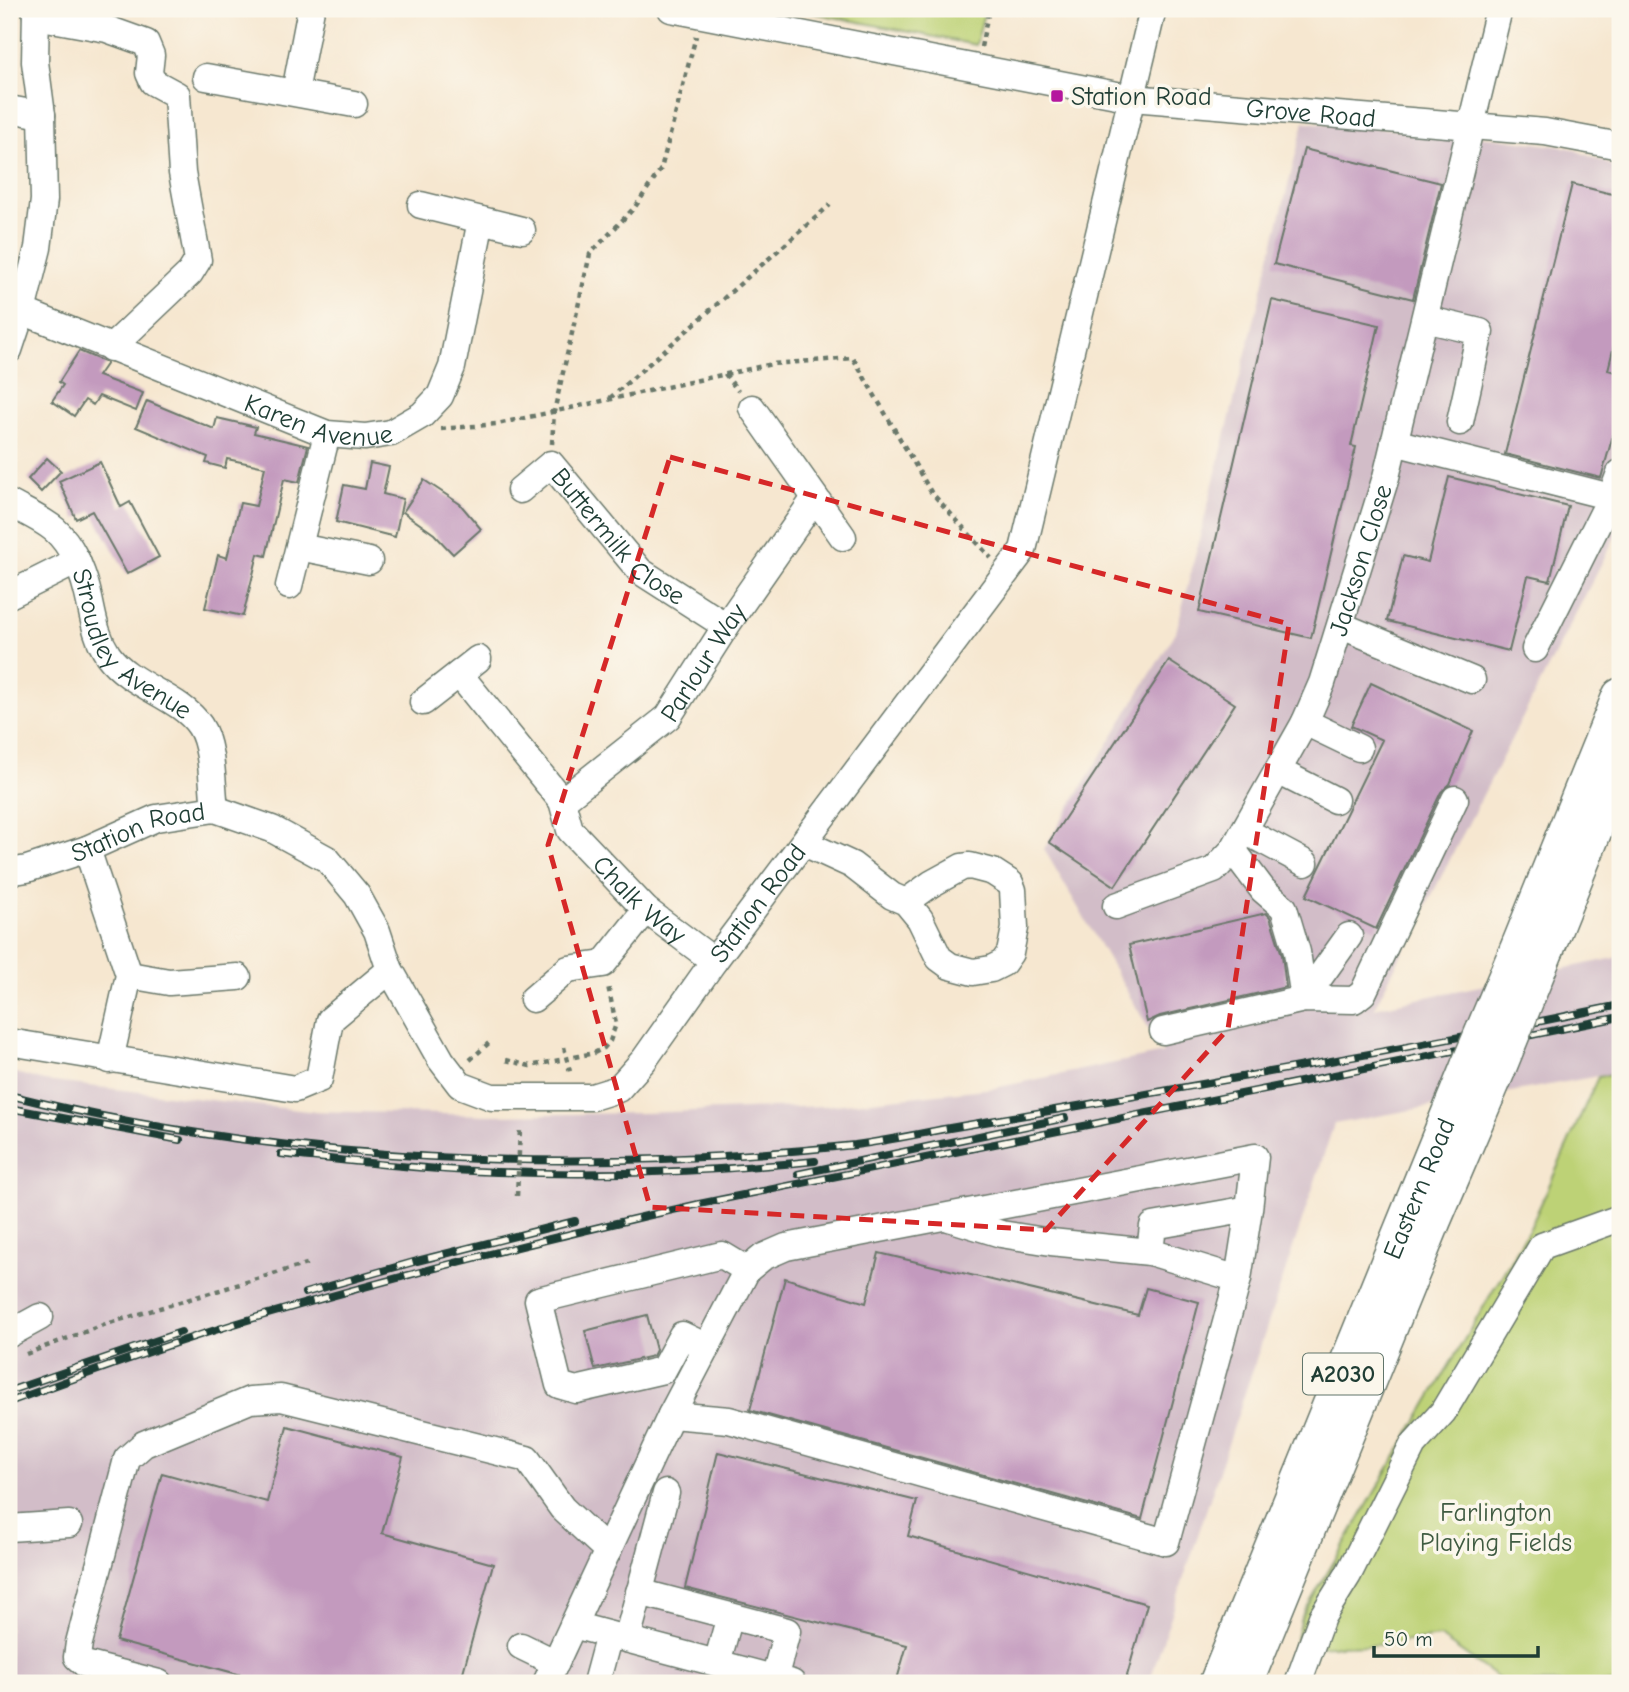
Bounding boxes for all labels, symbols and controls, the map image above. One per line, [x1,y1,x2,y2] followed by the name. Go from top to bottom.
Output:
[1071,82,1212,112] place label: Station Road
[1049,88,1065,104] marker: Station Road
[1245,93,1377,134] street label: Grove Road
[240,388,395,453] street label: Karen Avenue
[545,462,690,612] street label: Buttermilk Close
[1323,481,1399,640] street label: Jackson Close
[65,565,198,726] street label: Stroudley Avenue
[655,598,753,728] street label: Parlour Way
[67,797,207,869] street label: Station Road
[704,838,813,969] street label: Station Road
[586,850,692,951] street label: Chalk Way
[1377,1114,1462,1264] street label: Eastern Road
[1303,1354,1383,1394] road number: A2030
[1420,1498,1572,1558] park label: Farlington Playing Fields
[1374,1615,1538,1659] scale bar
[1384,1627,1433,1651] text: 50 m

